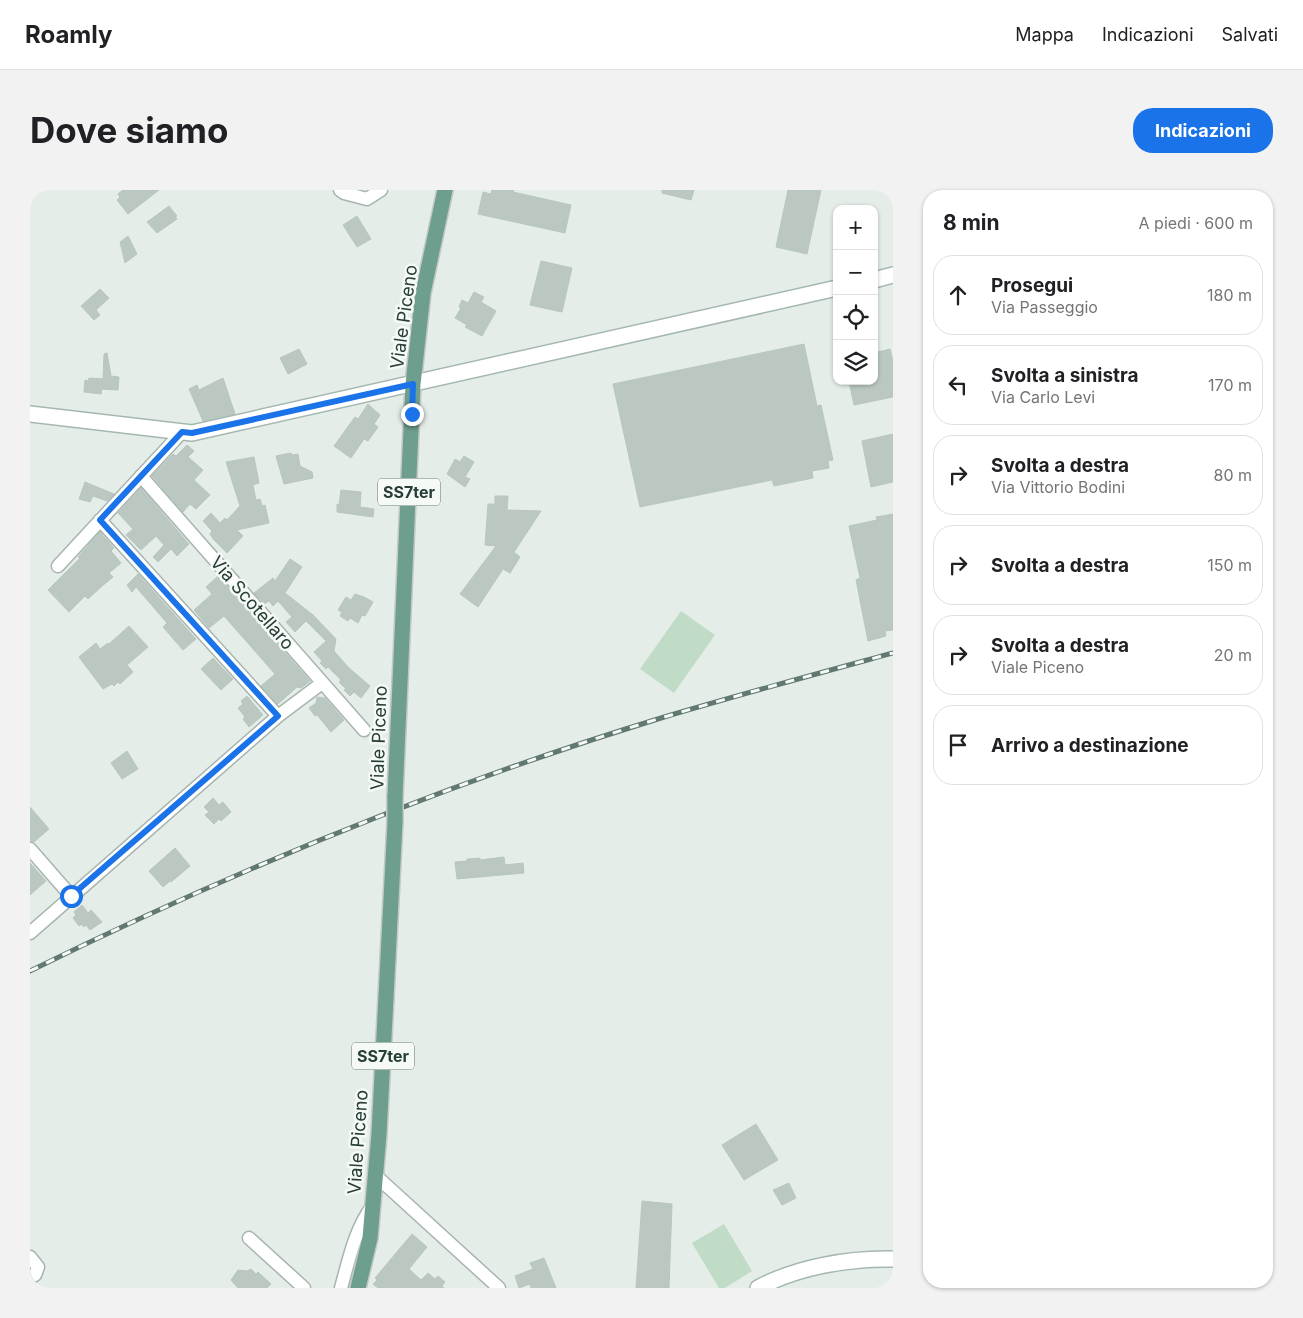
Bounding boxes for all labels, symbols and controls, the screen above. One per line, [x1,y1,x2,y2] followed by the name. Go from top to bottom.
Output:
[25,20,112,49] text: Roamly
[1015,24,1074,45] text: Mappa
[1102,24,1194,45] text: Indicazioni
[1222,24,1278,45] text: Salvati
[1133,108,1273,153] button: Indicazioni
[30,109,228,151] text: Dove siamo
[833,205,878,385] map controls
[833,205,878,250] button: +
[943,210,1000,235] text: 8 min
[1139,213,1253,233] text: A piedi · 600 m
[833,250,878,295] button: −
[386,264,421,370] street label: Viale Piceno
[991,274,1073,297] text: Prosegui
[944,281,972,309] icon: ahead
[1207,285,1252,305] text: 180 m
[833,295,878,340] button: locate
[991,297,1098,317] text: Via Passeggio
[833,340,878,385] button: layers
[991,364,1139,387] text: Svolta a sinistra
[944,371,972,399] icon: left
[1208,375,1252,395] text: 170 m
[991,387,1095,407] text: Via Carlo Levi
[401,403,424,426] route end
[991,454,1129,477] text: Svolta a destra
[944,461,972,489] icon: right
[1213,465,1252,485] text: 80 m
[991,477,1125,497] text: Via Vittorio Bodini
[378,478,440,506] road number: SS7ter
[944,551,972,579] icon: right
[206,552,299,654] street label: Via Scotellaro
[991,554,1129,577] text: Svolta a destra
[1207,555,1252,575] text: 150 m
[991,634,1129,657] text: Svolta a destra
[944,641,972,669] icon: right
[1214,645,1252,665] text: 20 m
[991,657,1084,677] text: Viale Piceno
[366,685,391,791] street label: Viale Piceno
[944,731,972,759] icon: arrive
[991,734,1189,757] text: Arrivo a destinazione
[60,885,83,908] route start
[352,1042,414,1069] road number: SS7ter
[343,1089,372,1195] street label: Viale Piceno

